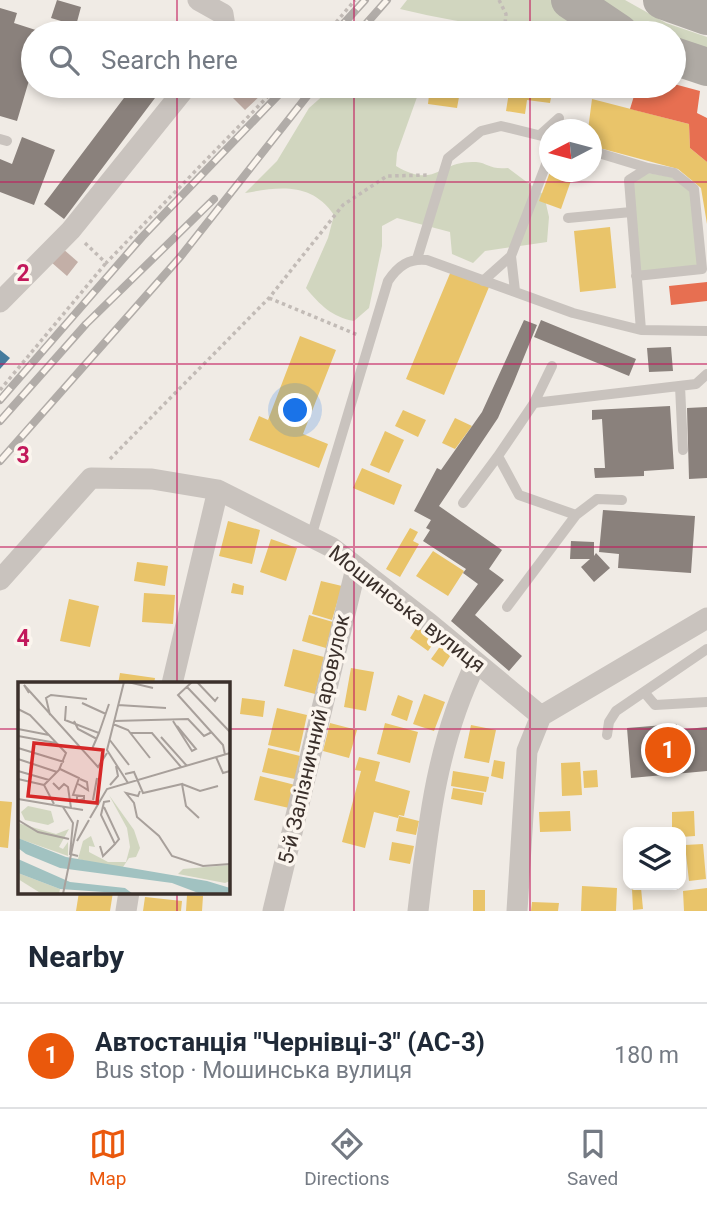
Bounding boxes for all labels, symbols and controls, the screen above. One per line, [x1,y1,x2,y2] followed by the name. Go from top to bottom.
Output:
[21,21,686,98] search box
[45,41,83,79] icon: search
[101,45,238,75] text: Search here
[539,119,602,182] north arrow
[16,260,30,287] text: 2
[278,393,312,427] your location
[16,442,30,469] text: 3
[324,541,490,677] street label: Мошинська вулиця
[274,611,355,866] street label: 5-й Залізничний аровулок
[16,625,30,652] text: 4
[18,682,229,894] inset map
[645,724,691,776] pin: 1
[623,827,686,890] map controls
[623,827,686,890] button: layers
[28,939,124,974] text: Nearby
[95,1027,485,1057] text: Автостанція "Чернівці-3" (АС-3)
[44,1042,58,1069] text: 1
[614,1042,679,1069] text: 180 m
[95,1057,412,1084] text: Bus stop · Мошинська вулиця
[89,1125,127,1190] tab: Map
[304,1125,389,1190] tab: Directions
[567,1125,618,1190] tab: Saved

